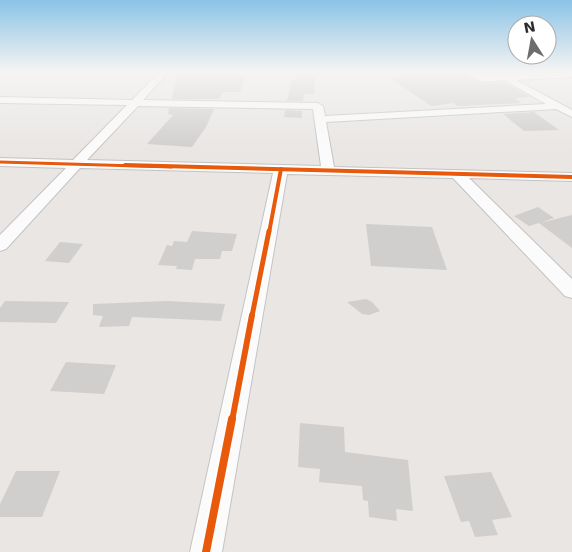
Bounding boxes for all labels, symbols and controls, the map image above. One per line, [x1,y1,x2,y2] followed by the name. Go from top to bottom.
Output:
[507,15,557,65] north arrow
[522,18,537,36] text: N

